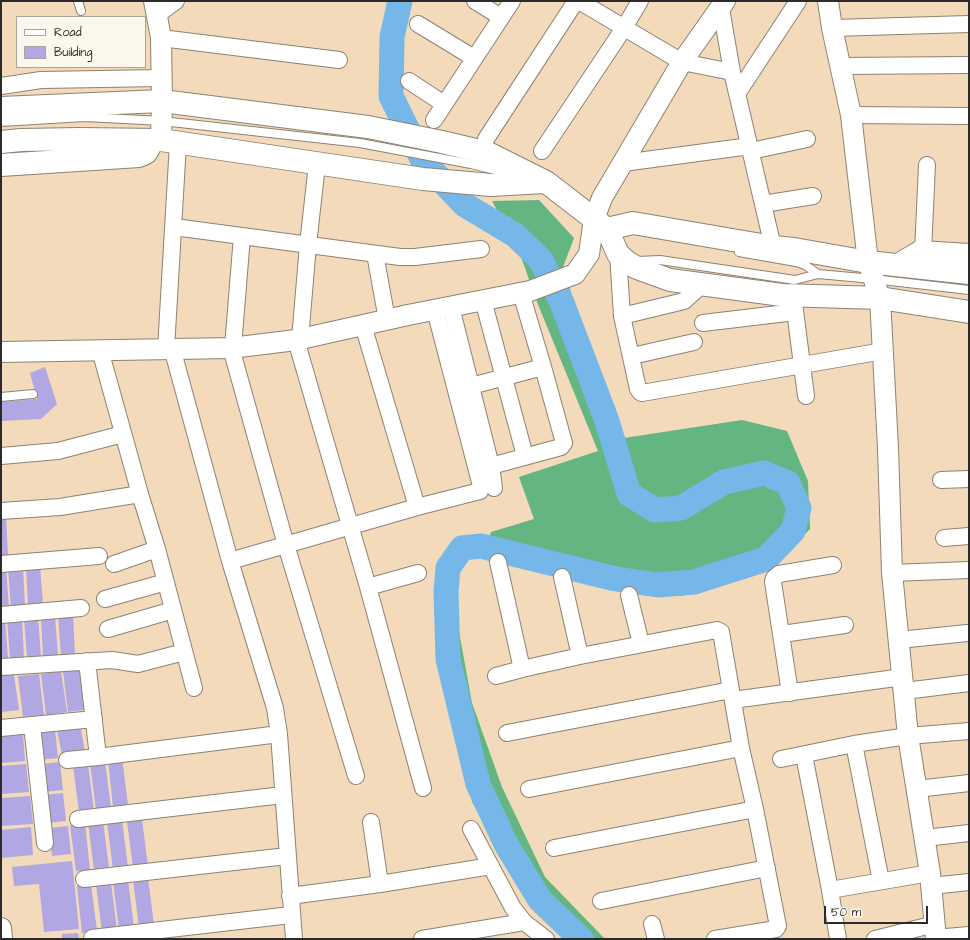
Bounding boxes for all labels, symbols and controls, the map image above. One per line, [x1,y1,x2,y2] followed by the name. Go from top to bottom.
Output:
[16,16,146,68] legend
[54,24,82,41] text: Road
[54,44,92,61] text: Building
[826,898,930,924] scale bar
[831,904,861,921] text: 50 m

